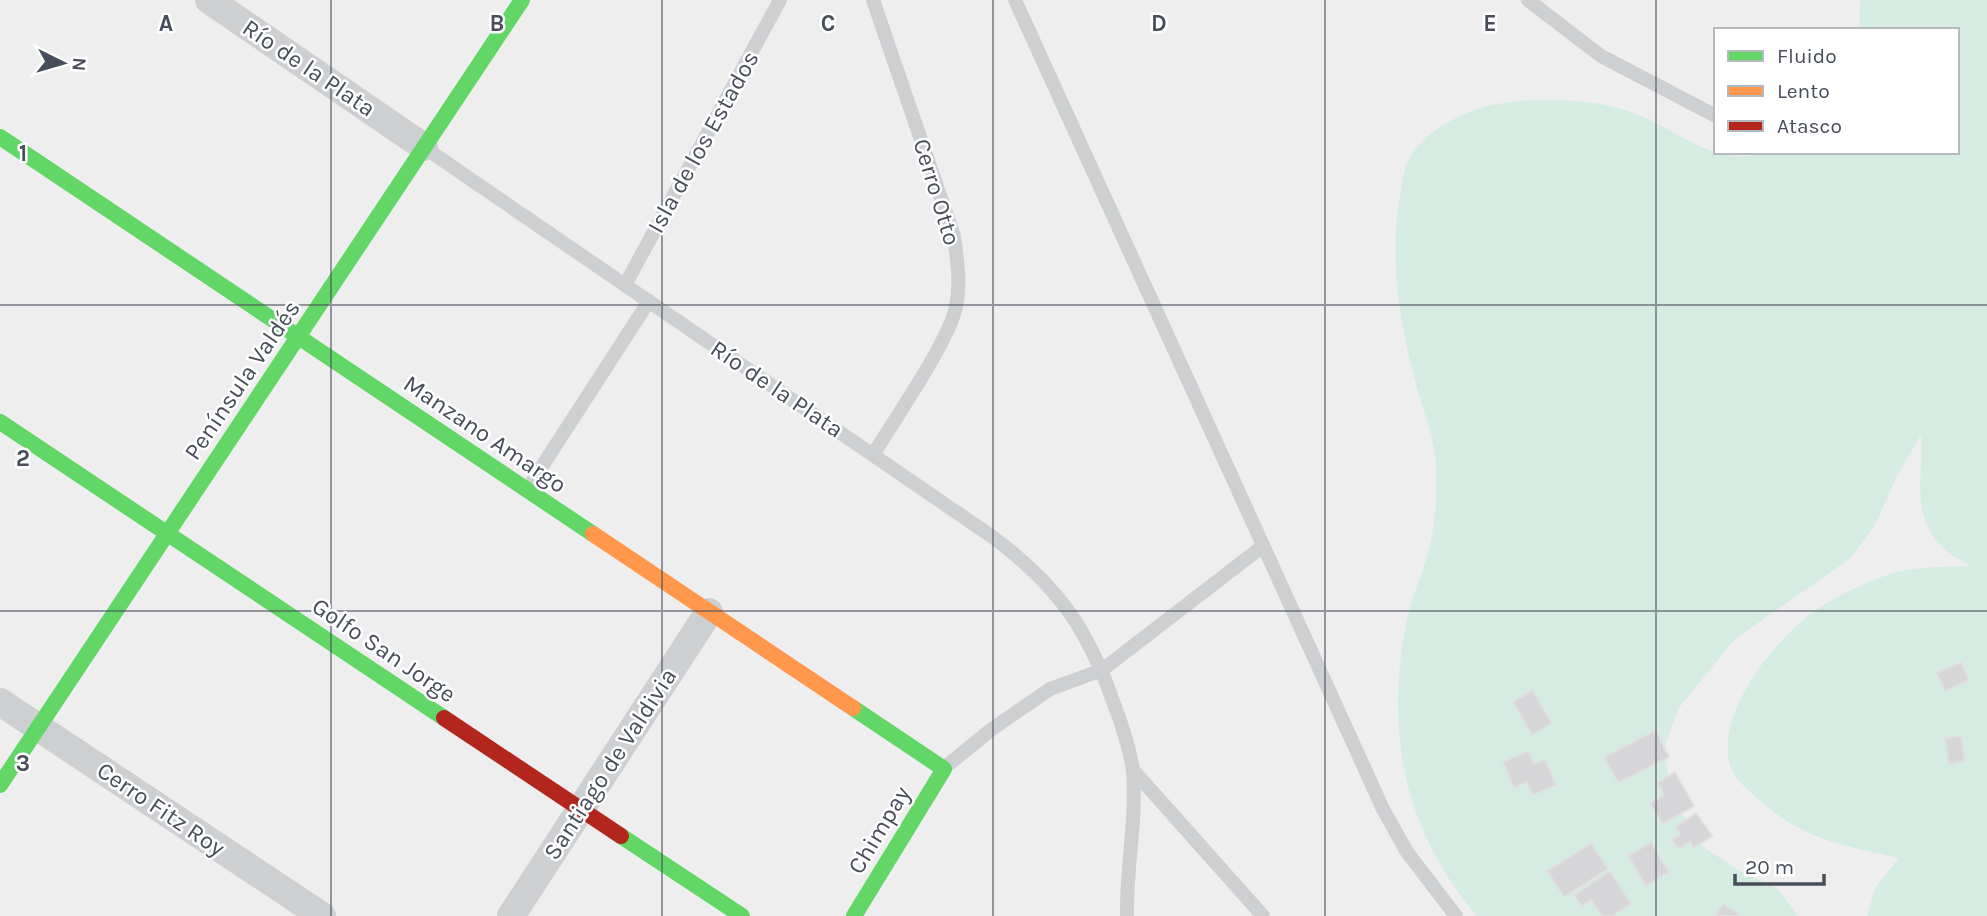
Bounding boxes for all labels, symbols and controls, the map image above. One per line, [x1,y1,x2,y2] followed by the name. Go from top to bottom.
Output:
[159,10,173,37] text: A
[490,10,504,37] text: B
[821,10,835,37] text: C
[1151,10,1167,37] text: D
[1483,10,1497,37] text: E
[237,13,381,123] street label: Río de la Plata
[28,28,98,98] north arrow
[1714,28,1959,154] legend
[1777,44,1837,68] text: Fluido
[641,46,765,238] street label: Isla de los Estados
[67,57,90,72] text: N
[1777,79,1830,103] text: Lento
[1777,114,1842,138] text: Atasco
[908,135,966,249] street label: Cerro Otto
[19,140,27,167] text: 1
[178,295,306,465] street label: Península Valdés
[705,334,849,444] street label: Río de la Plata
[398,369,572,499] street label: Manzano Amargo
[16,445,30,472] text: 2
[307,592,461,708] street label: Golfo San Jorge
[538,663,682,865] street label: Santiago de Valdivia
[16,750,30,777] text: 3
[92,756,230,862] street label: Cerro Fitz Roy
[842,781,916,879] street label: Chimpay
[1735,842,1824,886] scale bar
[1745,855,1794,879] text: 20 m

